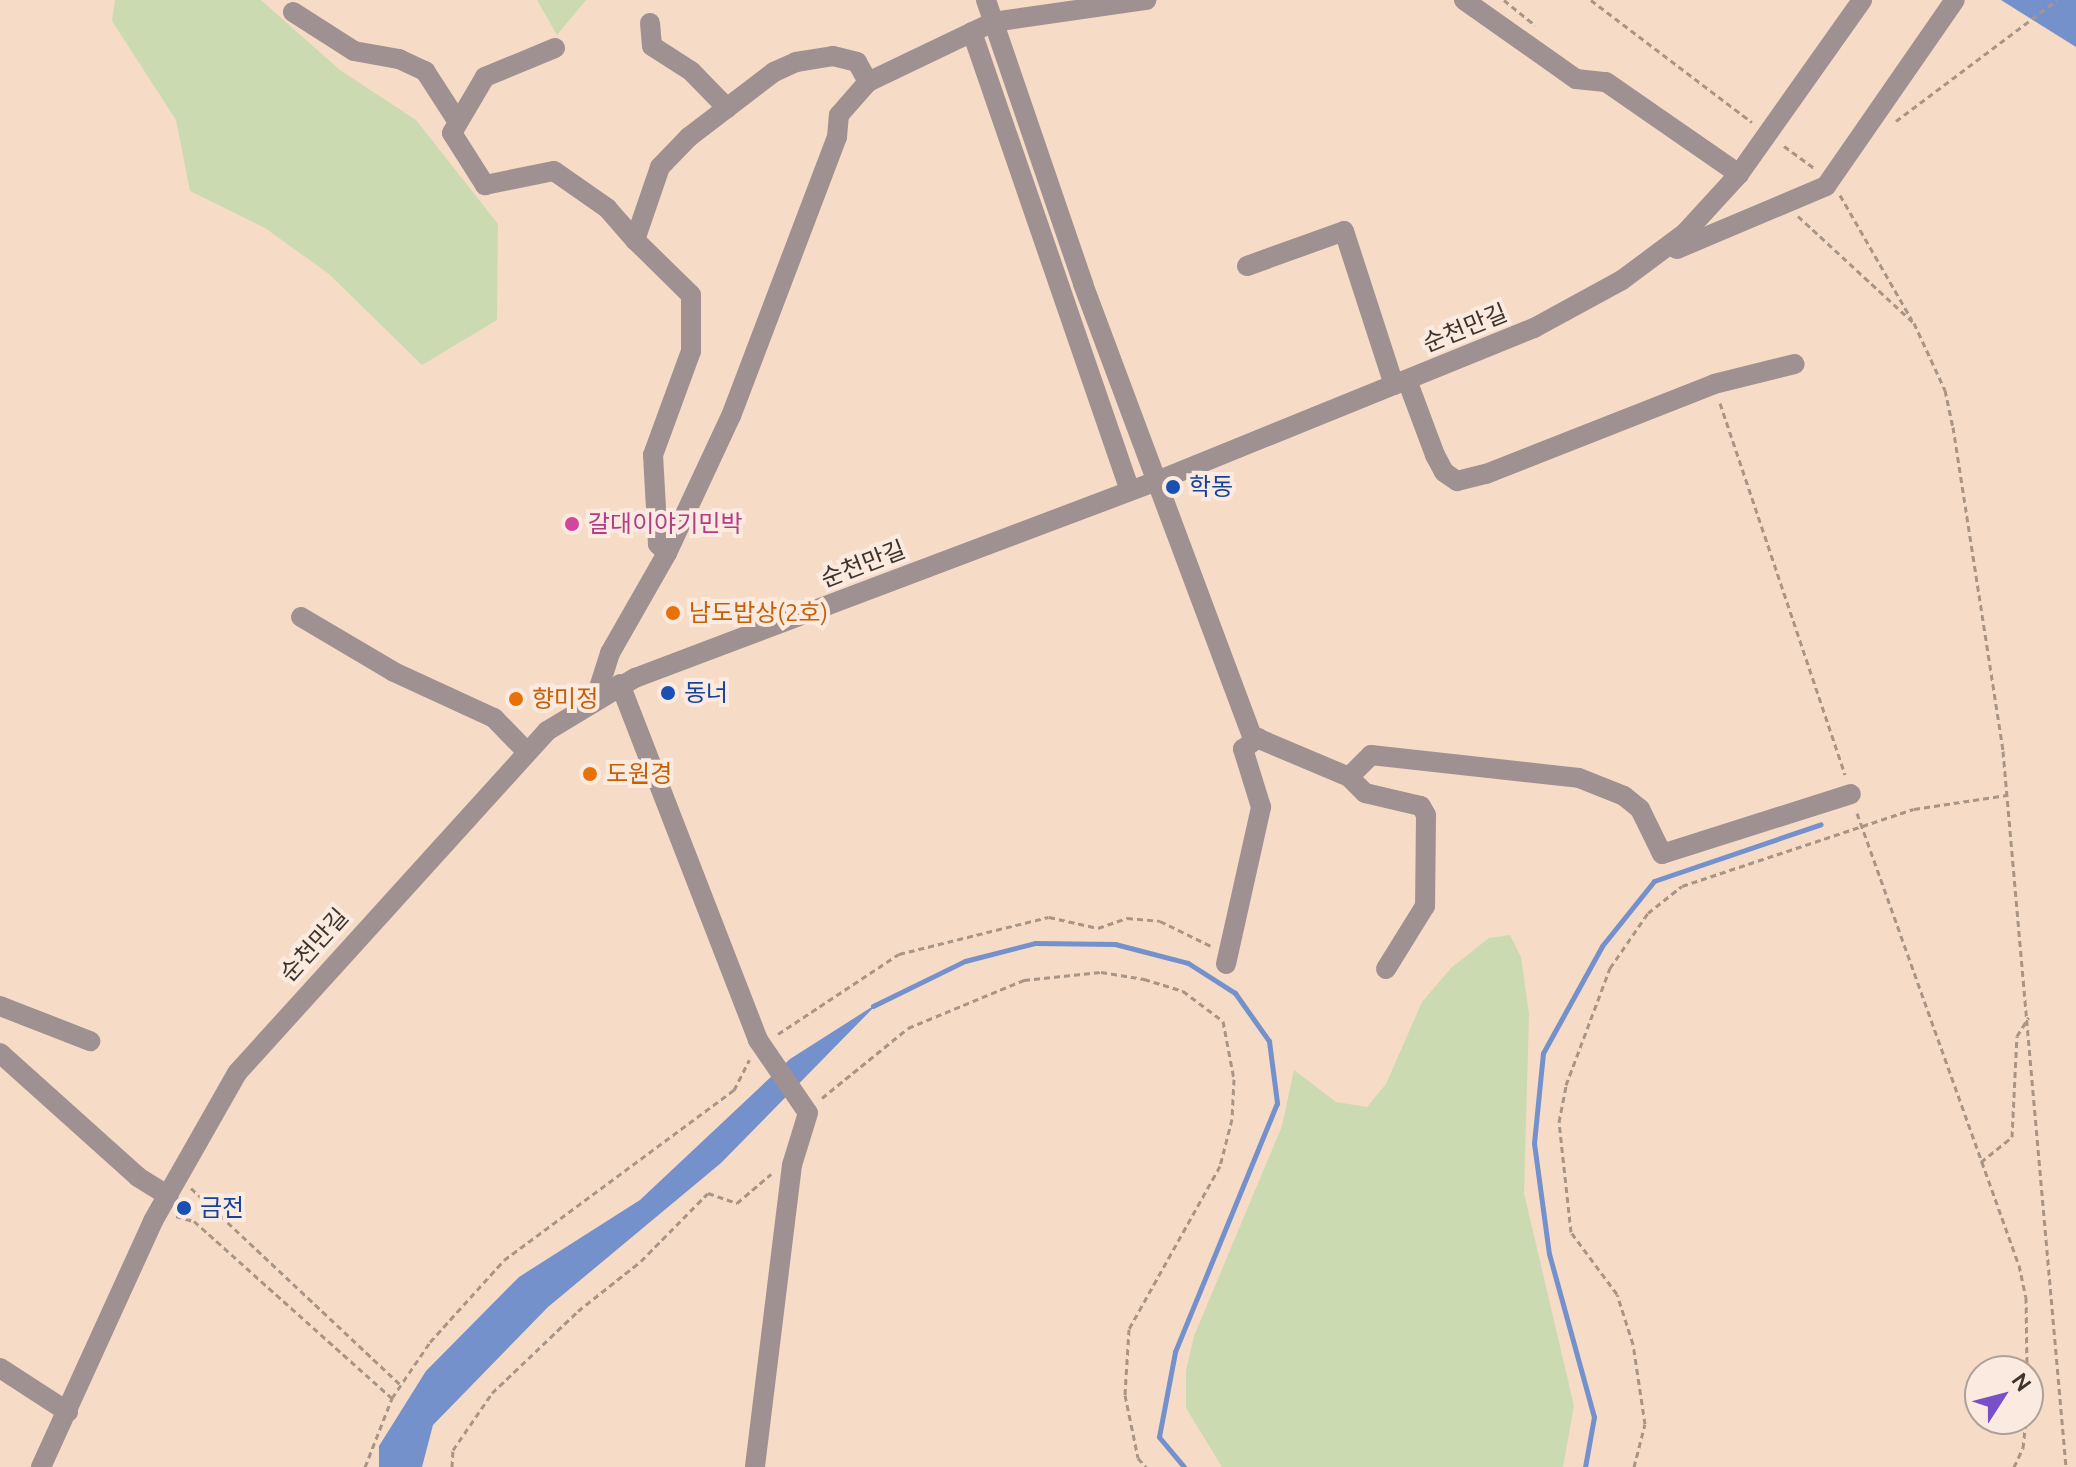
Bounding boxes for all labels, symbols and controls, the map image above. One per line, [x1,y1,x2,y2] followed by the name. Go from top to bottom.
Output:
[1419,298,1511,358] street label: 순천만길
[1189,473,1233,501] place label: 학동
[1164,478,1182,496] marker: 학동
[588,510,743,538] place label: 갈대이야기민박
[563,515,581,533] marker: 갈대이야기민박
[817,535,909,593] street label: 순천만길
[689,599,828,627] place label: 남도밥상(2호)
[664,604,682,622] marker: 남도밥상(2호)
[684,679,728,707] place label: 동너
[659,684,677,702] marker: 동너
[532,685,598,713] place label: 향미정
[507,690,525,708] marker: 향미정
[606,760,672,788] place label: 도원경
[581,765,599,783] marker: 도원경
[274,903,354,987] street label: 순천만길
[200,1194,244,1222] place label: 금전
[175,1199,193,1217] marker: 금전
[1964,1355,2044,1435] north arrow
[2007,1368,2037,1396] text: N

